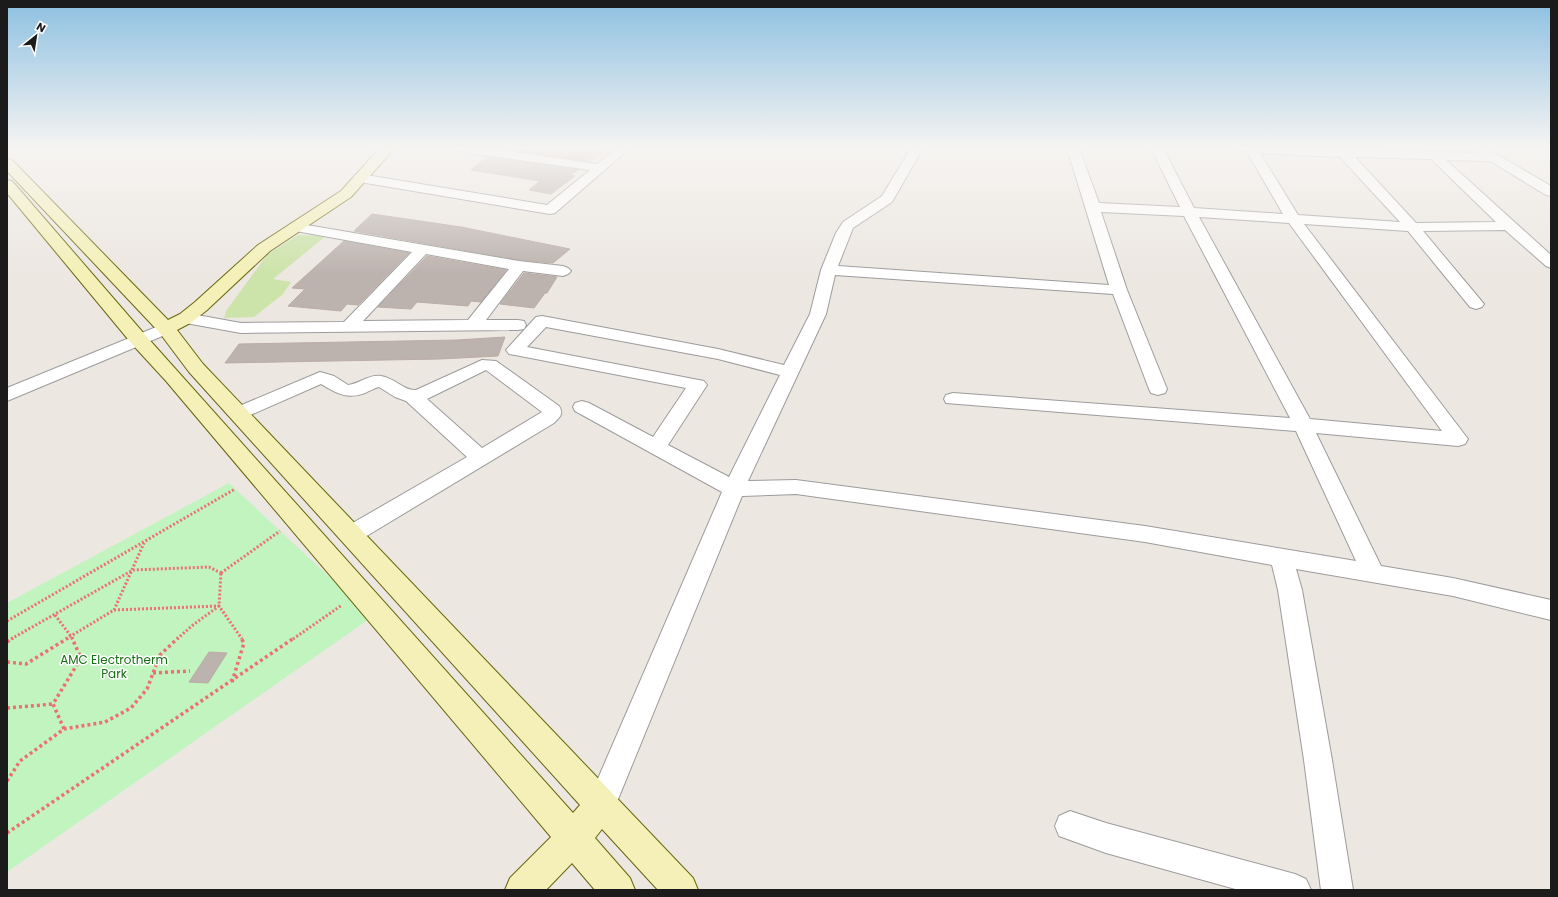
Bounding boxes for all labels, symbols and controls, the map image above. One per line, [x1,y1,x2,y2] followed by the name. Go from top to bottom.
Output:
[16,16,56,56] north arrow
[33,18,49,36] text: N
[60,651,168,682] park label: AMC Electrotherm Park

